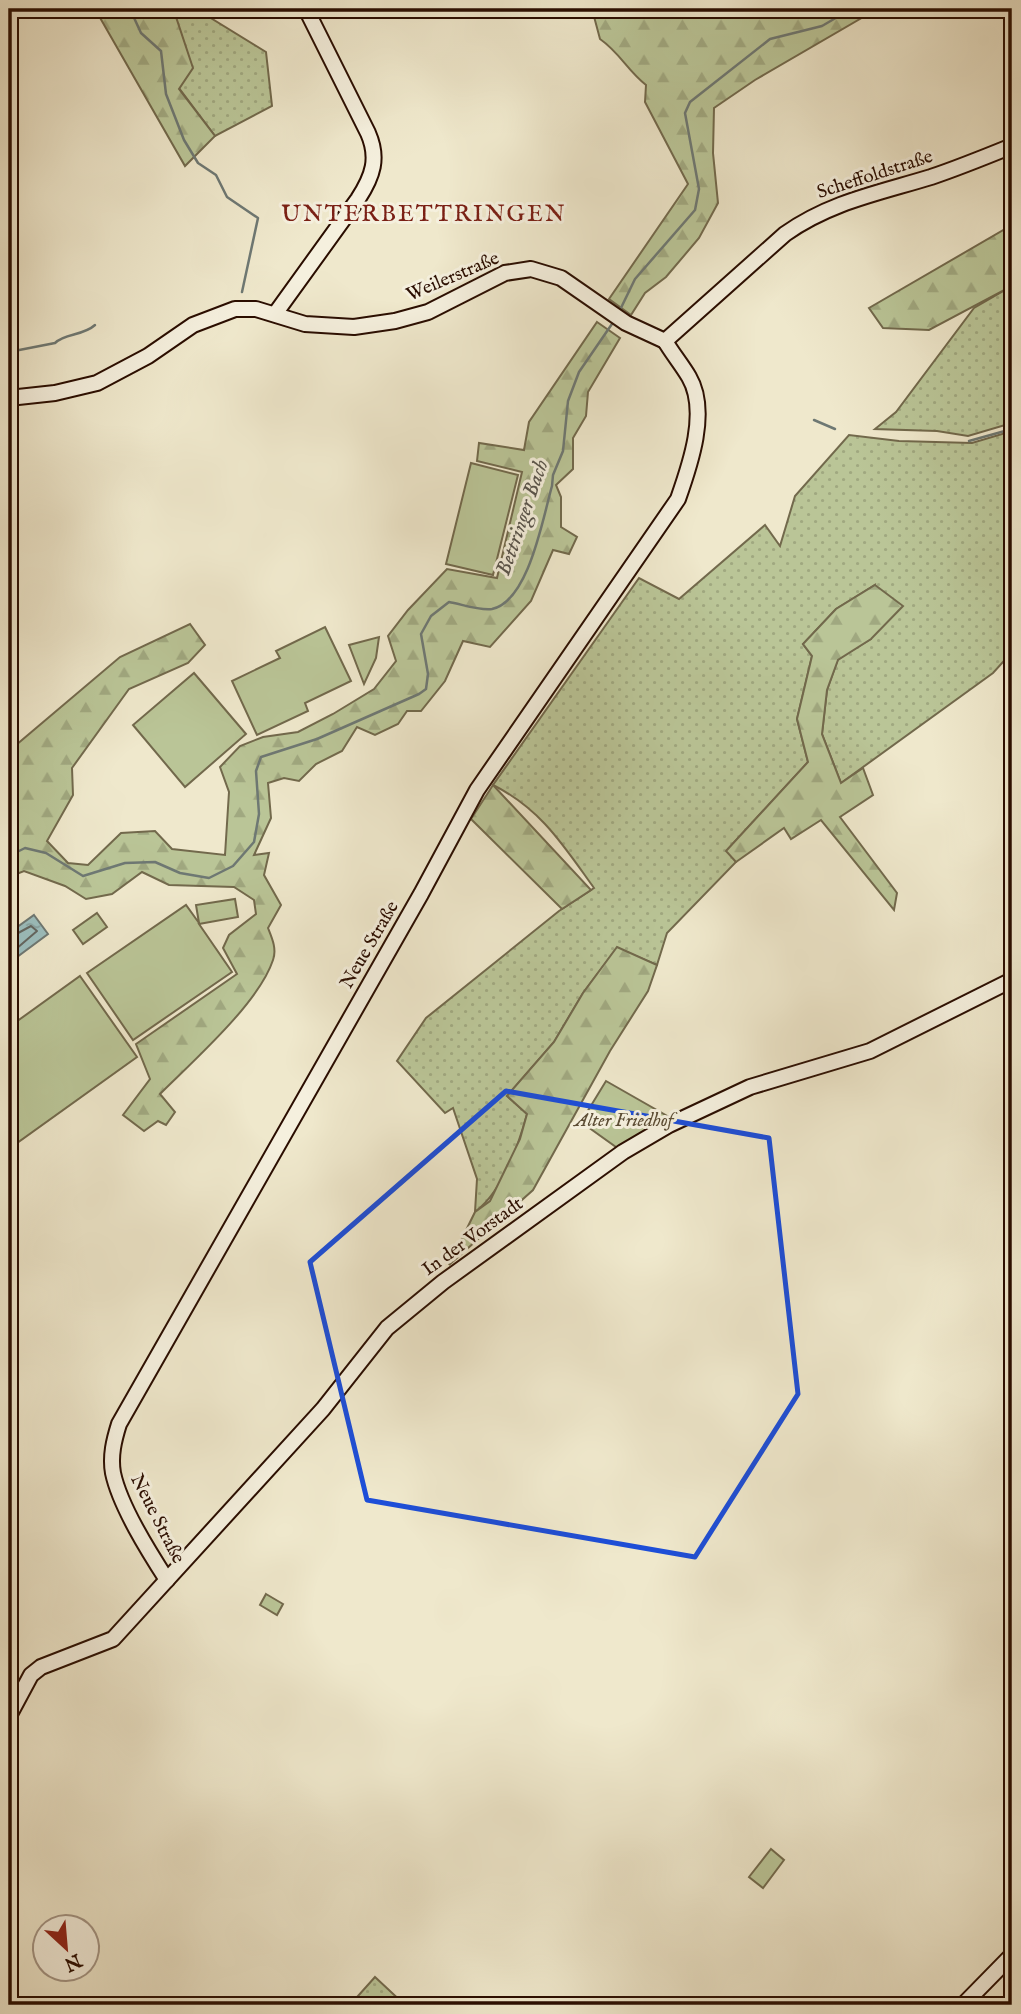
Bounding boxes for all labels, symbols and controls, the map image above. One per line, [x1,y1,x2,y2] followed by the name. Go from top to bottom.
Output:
[814,145,936,205] street label: Scheffoldstraße
[281,200,567,229] district label: UNTERBETTRINGEN
[403,247,503,307] street label: Weilerstraße
[491,456,555,579] water label: Bettringer Bach
[335,897,405,993] street label: Neue Straße
[573,1109,678,1133] park label: Alter Friedhof
[418,1192,529,1282] street label: In der Vorstadt
[124,1470,190,1568] street label: Neue Straße
[32,1912,102,1982] north arrow
[59,1947,86,1976] text: N

